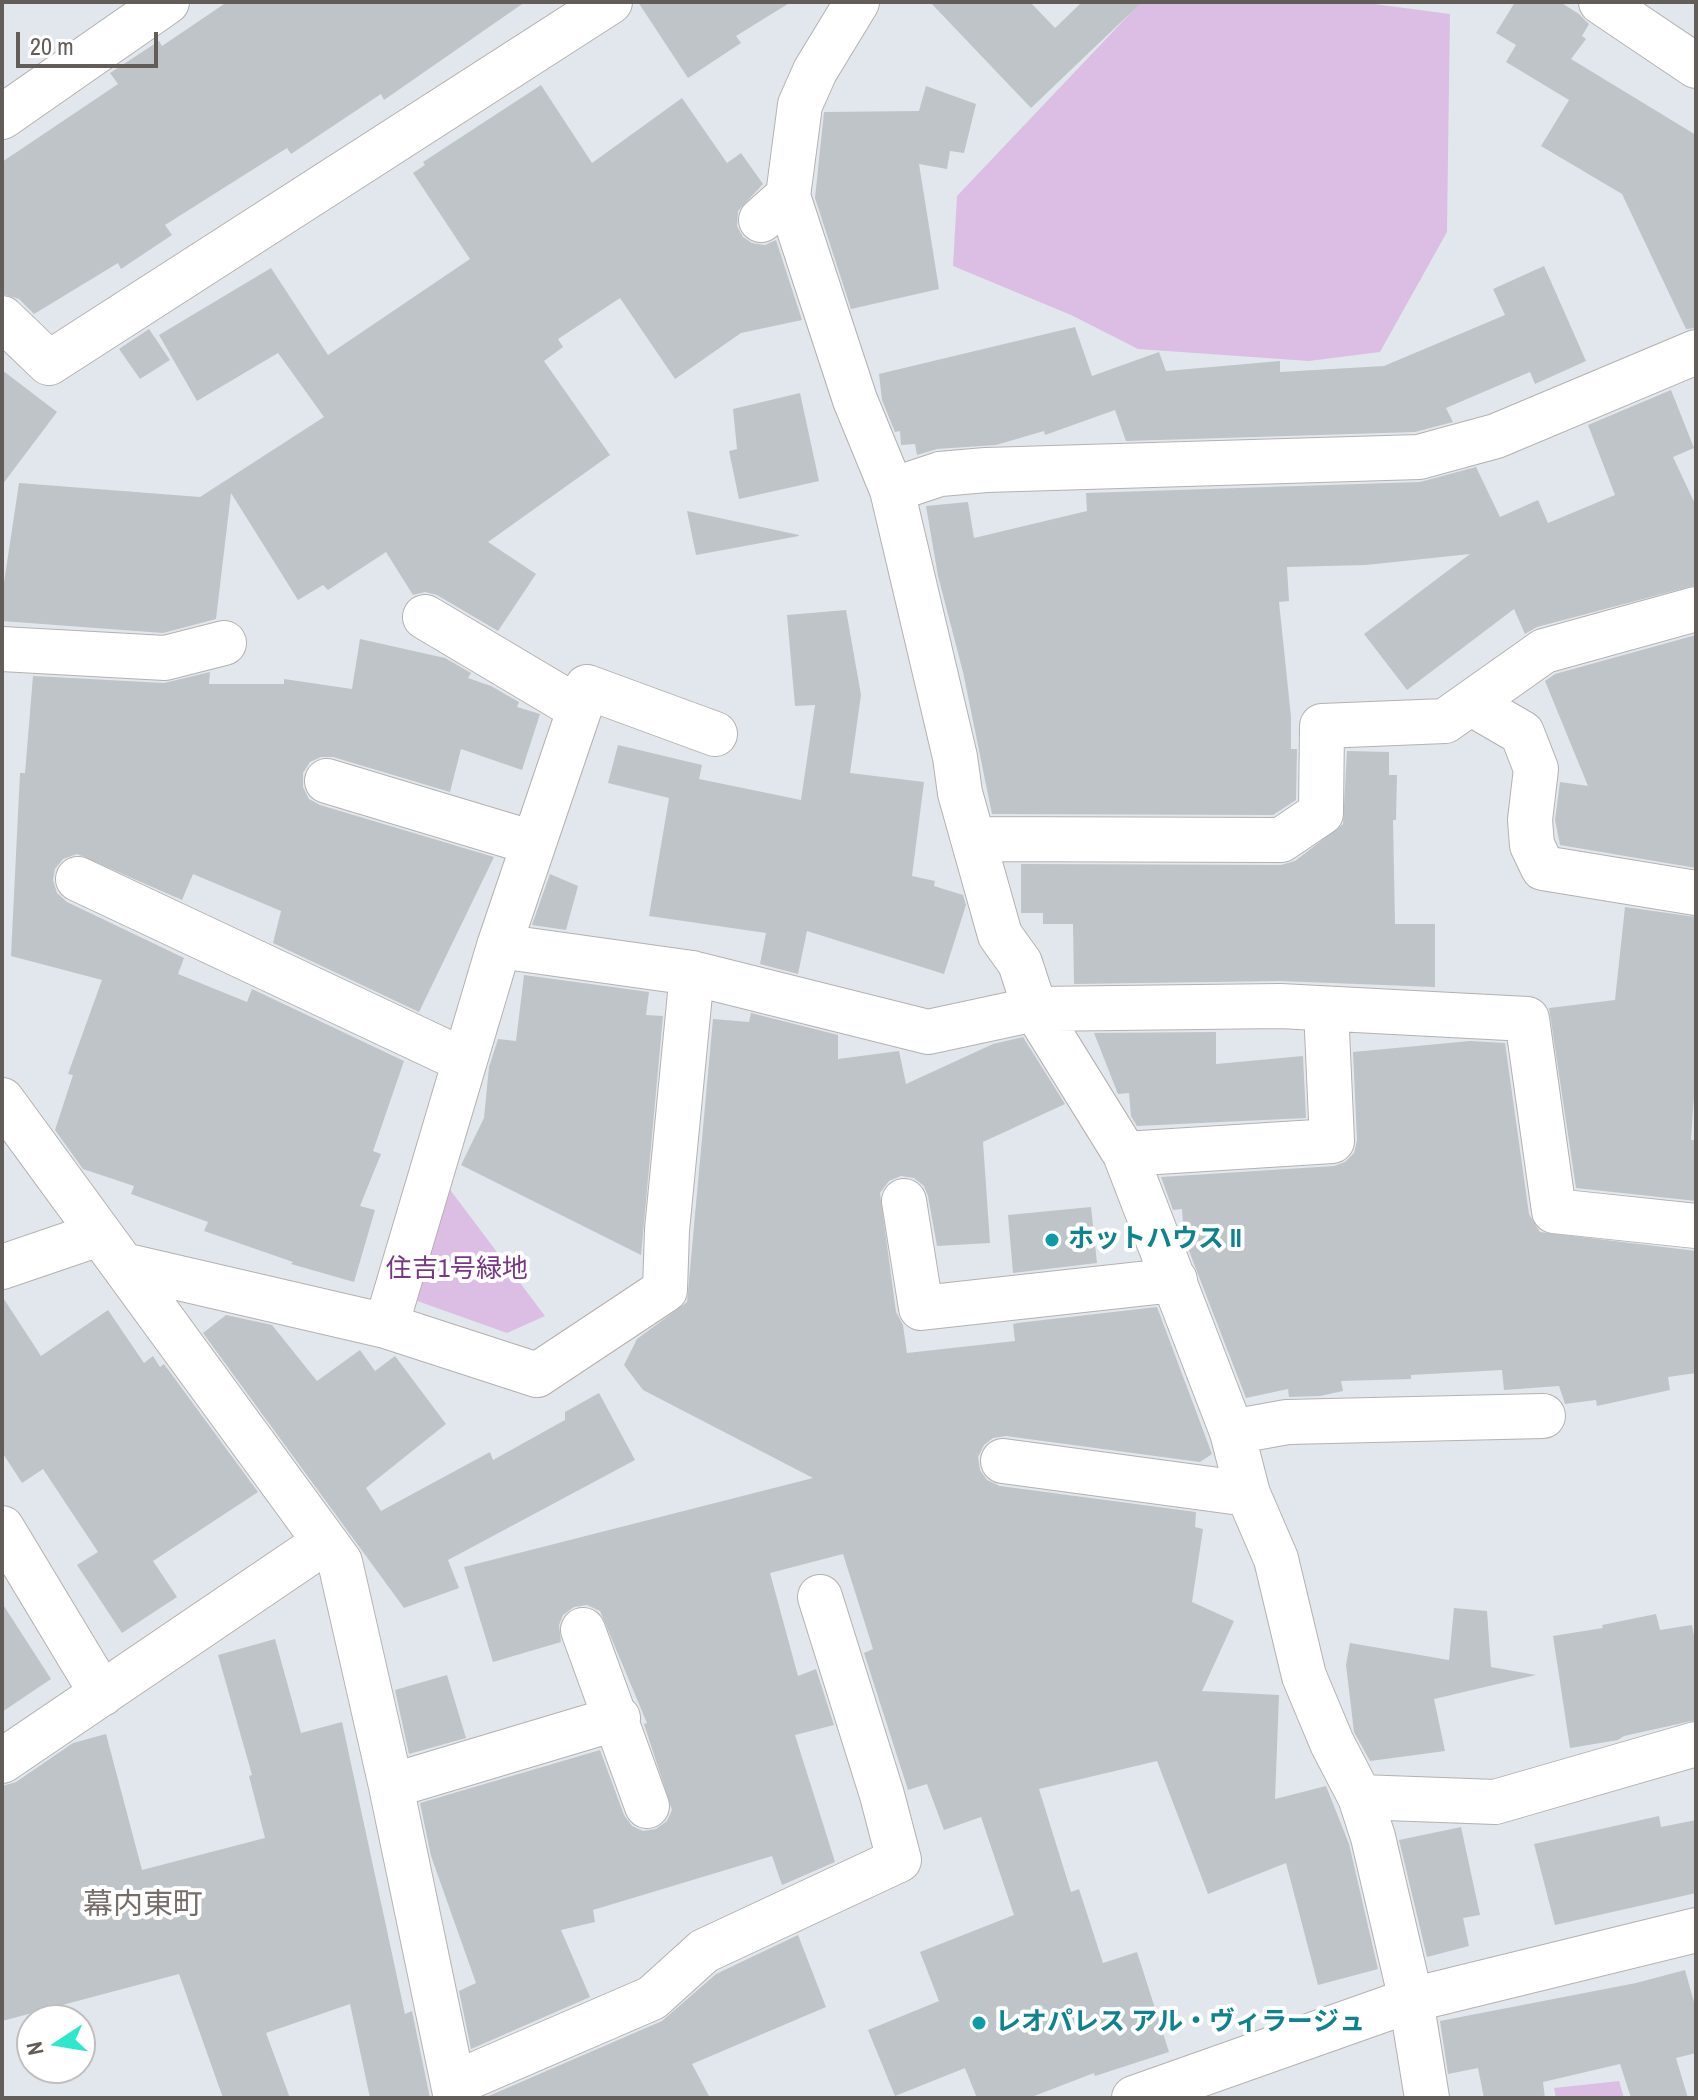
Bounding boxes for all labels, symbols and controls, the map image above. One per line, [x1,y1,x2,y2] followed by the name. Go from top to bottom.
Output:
[20,16,162,66] scale bar
[30,30,74,62] text: 20 m
[1068,1224,1242,1256] place label: ホットハウス II
[1043,1231,1061,1249] marker: ホットハウス II
[386,1254,528,1286] park label: 住吉1号緑地
[83,1888,203,1924] district label: 幕内東町
[16,2004,96,2084] north arrow
[995,2007,1365,2039] place label: レオパレス アル・ヴィラージュ
[970,2014,988,2032] marker: レオパレス アル・ヴィラージュ
[18,2039,51,2058] text: N

